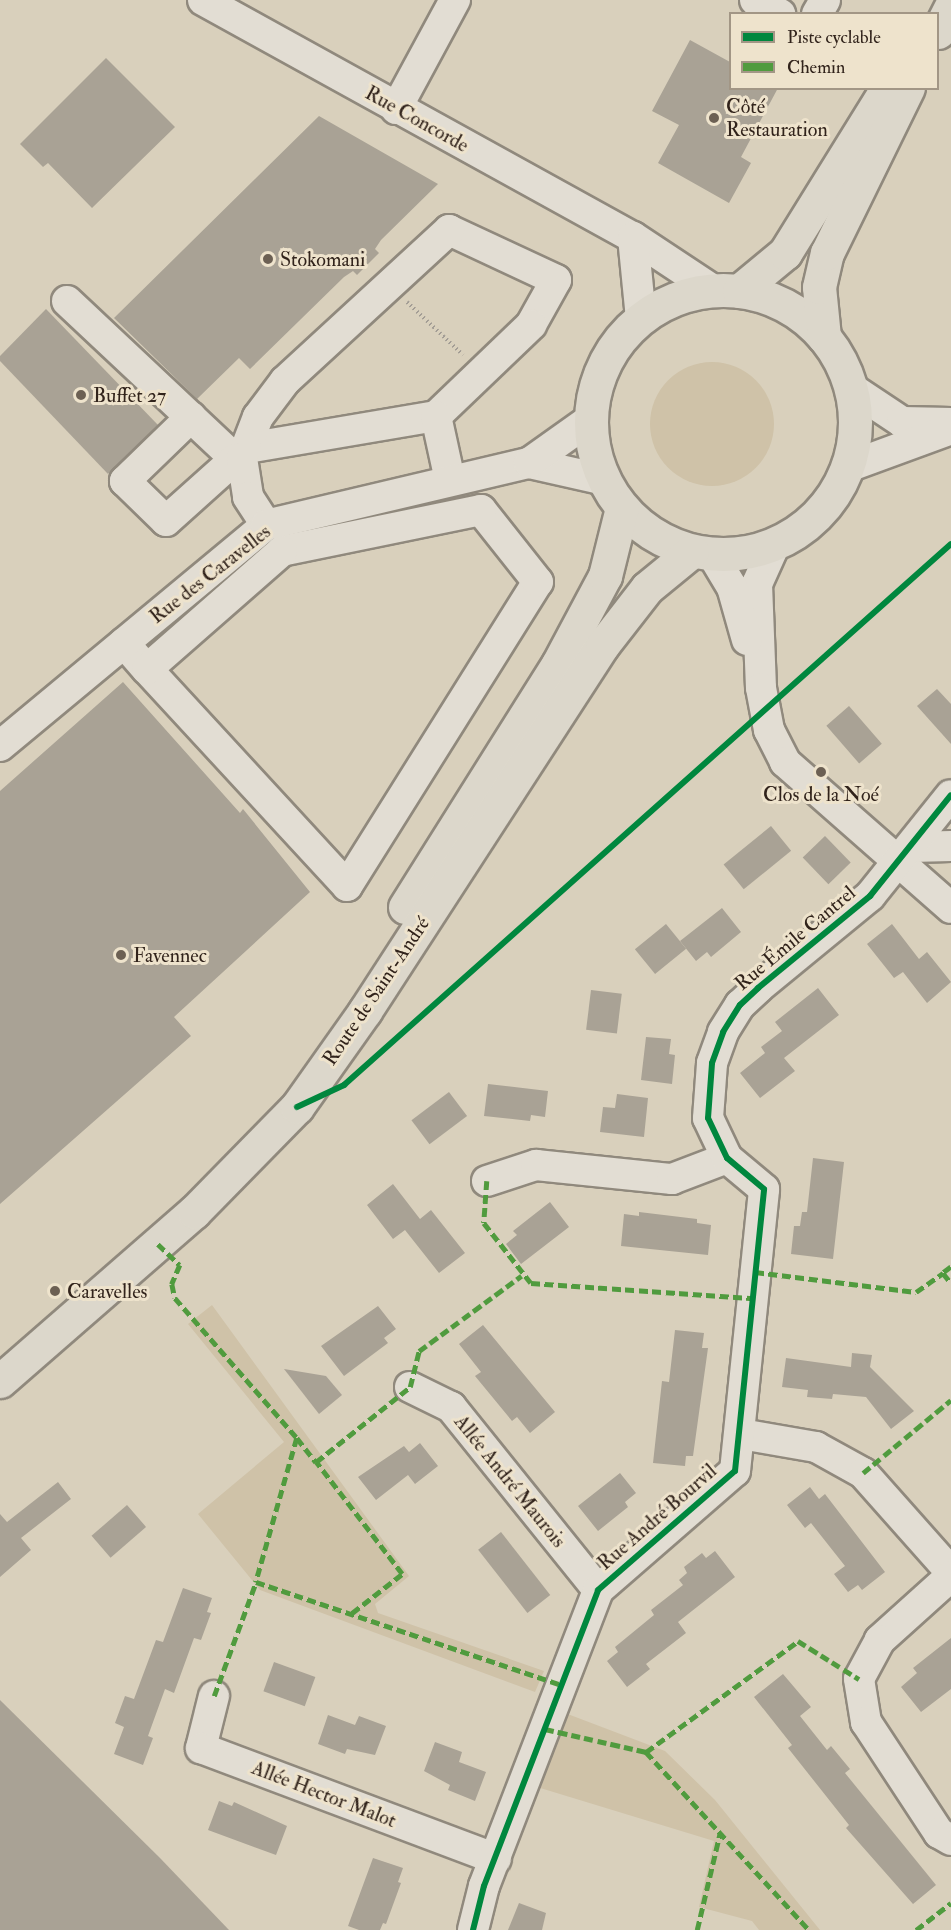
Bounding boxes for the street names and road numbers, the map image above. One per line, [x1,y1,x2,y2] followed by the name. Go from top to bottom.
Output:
[361,81,473,157] street label: Rue Concorde
[145,519,275,629] street label: Rue des Caravelles
[730,881,860,995] street label: Rue Émile Cantrel
[317,912,435,1070] street label: Route de Saint-André
[449,1410,571,1552] street label: Allée André Maurois
[593,1459,721,1575] street label: Rue André Bourvil
[248,1755,400,1833] street label: Allée Hector Malot

